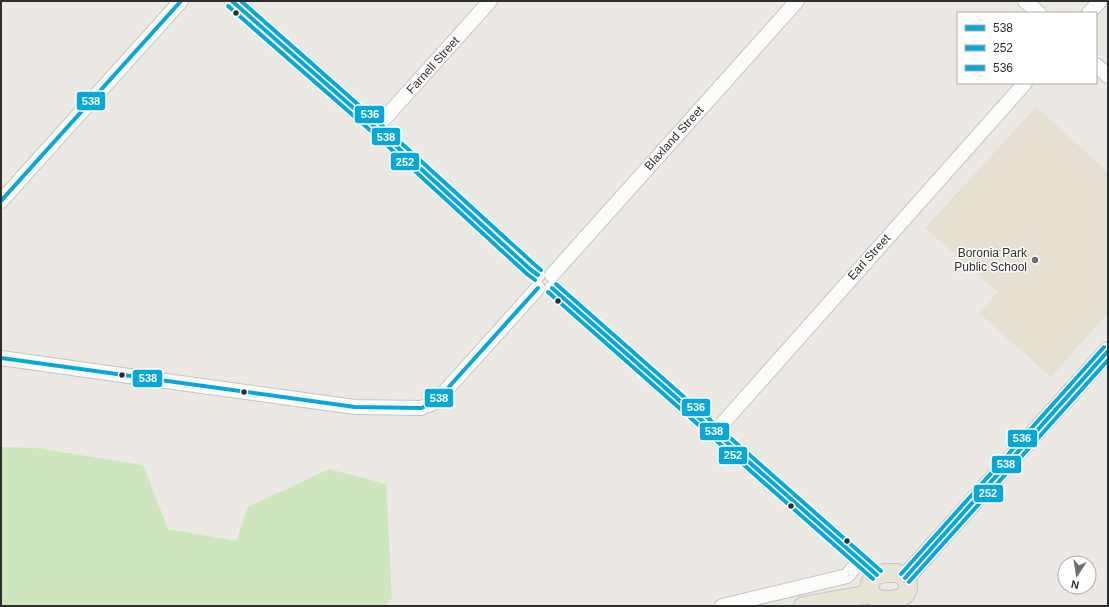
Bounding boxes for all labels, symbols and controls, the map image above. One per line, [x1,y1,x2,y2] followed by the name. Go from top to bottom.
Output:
[231,8,241,18] unlabelled marker
[957,12,1097,84] legend
[993,21,1013,35] text: 538
[404,33,463,96] street label: Farnell Street
[993,41,1013,55] text: 252
[993,61,1013,75] text: 536
[76,91,106,111] line badge: 538
[82,95,100,107] text: 538
[642,103,707,173] street label: Blaxland Street
[354,105,385,124] line badge: 536
[361,108,379,120] text: 536
[371,127,401,146] line badge: 538
[377,131,395,143] text: 538
[390,152,420,171] line badge: 252
[396,156,414,168] text: 252
[845,231,894,283] street label: Earl Street
[954,246,1028,274] place label: Boronia Park Public School
[1030,255,1040,265] marker: Boronia Park Public School
[553,296,563,306] unlabelled marker
[132,369,163,388] line badge: 538
[117,370,127,380] unlabelled marker
[139,372,157,384] text: 538
[239,387,249,397] unlabelled marker
[424,388,454,408] line badge: 538
[430,392,448,404] text: 538
[681,398,711,417] line badge: 536
[687,401,705,413] text: 536
[699,422,730,441] line badge: 538
[705,425,723,437] text: 538
[1007,429,1038,448] line badge: 536
[1013,432,1031,444] text: 536
[718,446,748,465] line badge: 252
[724,449,742,461] text: 252
[991,455,1022,474] line badge: 538
[997,458,1015,470] text: 538
[973,484,1004,503] line badge: 252
[979,487,997,499] text: 252
[786,501,796,511] unlabelled marker
[842,536,852,546] unlabelled marker
[1057,555,1097,595] north arrow
[1070,578,1080,591] text: N

